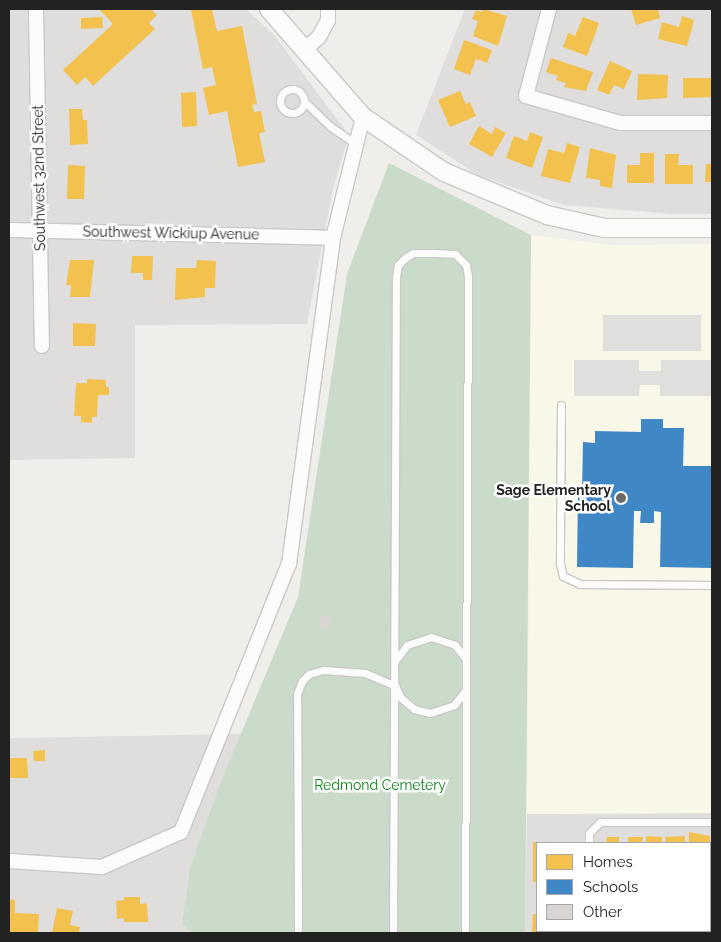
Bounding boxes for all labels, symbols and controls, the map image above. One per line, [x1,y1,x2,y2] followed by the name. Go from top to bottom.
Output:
[29,105,49,251] street label: Southwest 32nd Street
[82,223,260,243] street label: Southwest Wickiup Avenue
[496,482,611,514] place label: Sage Elementary School
[615,492,627,504] marker: Sage Elementary School
[314,777,446,793] park label: Redmond Cemetery
[536,842,711,932] legend
[583,853,633,871] text: Homes
[583,878,638,896] text: Schools
[583,903,622,921] text: Other

